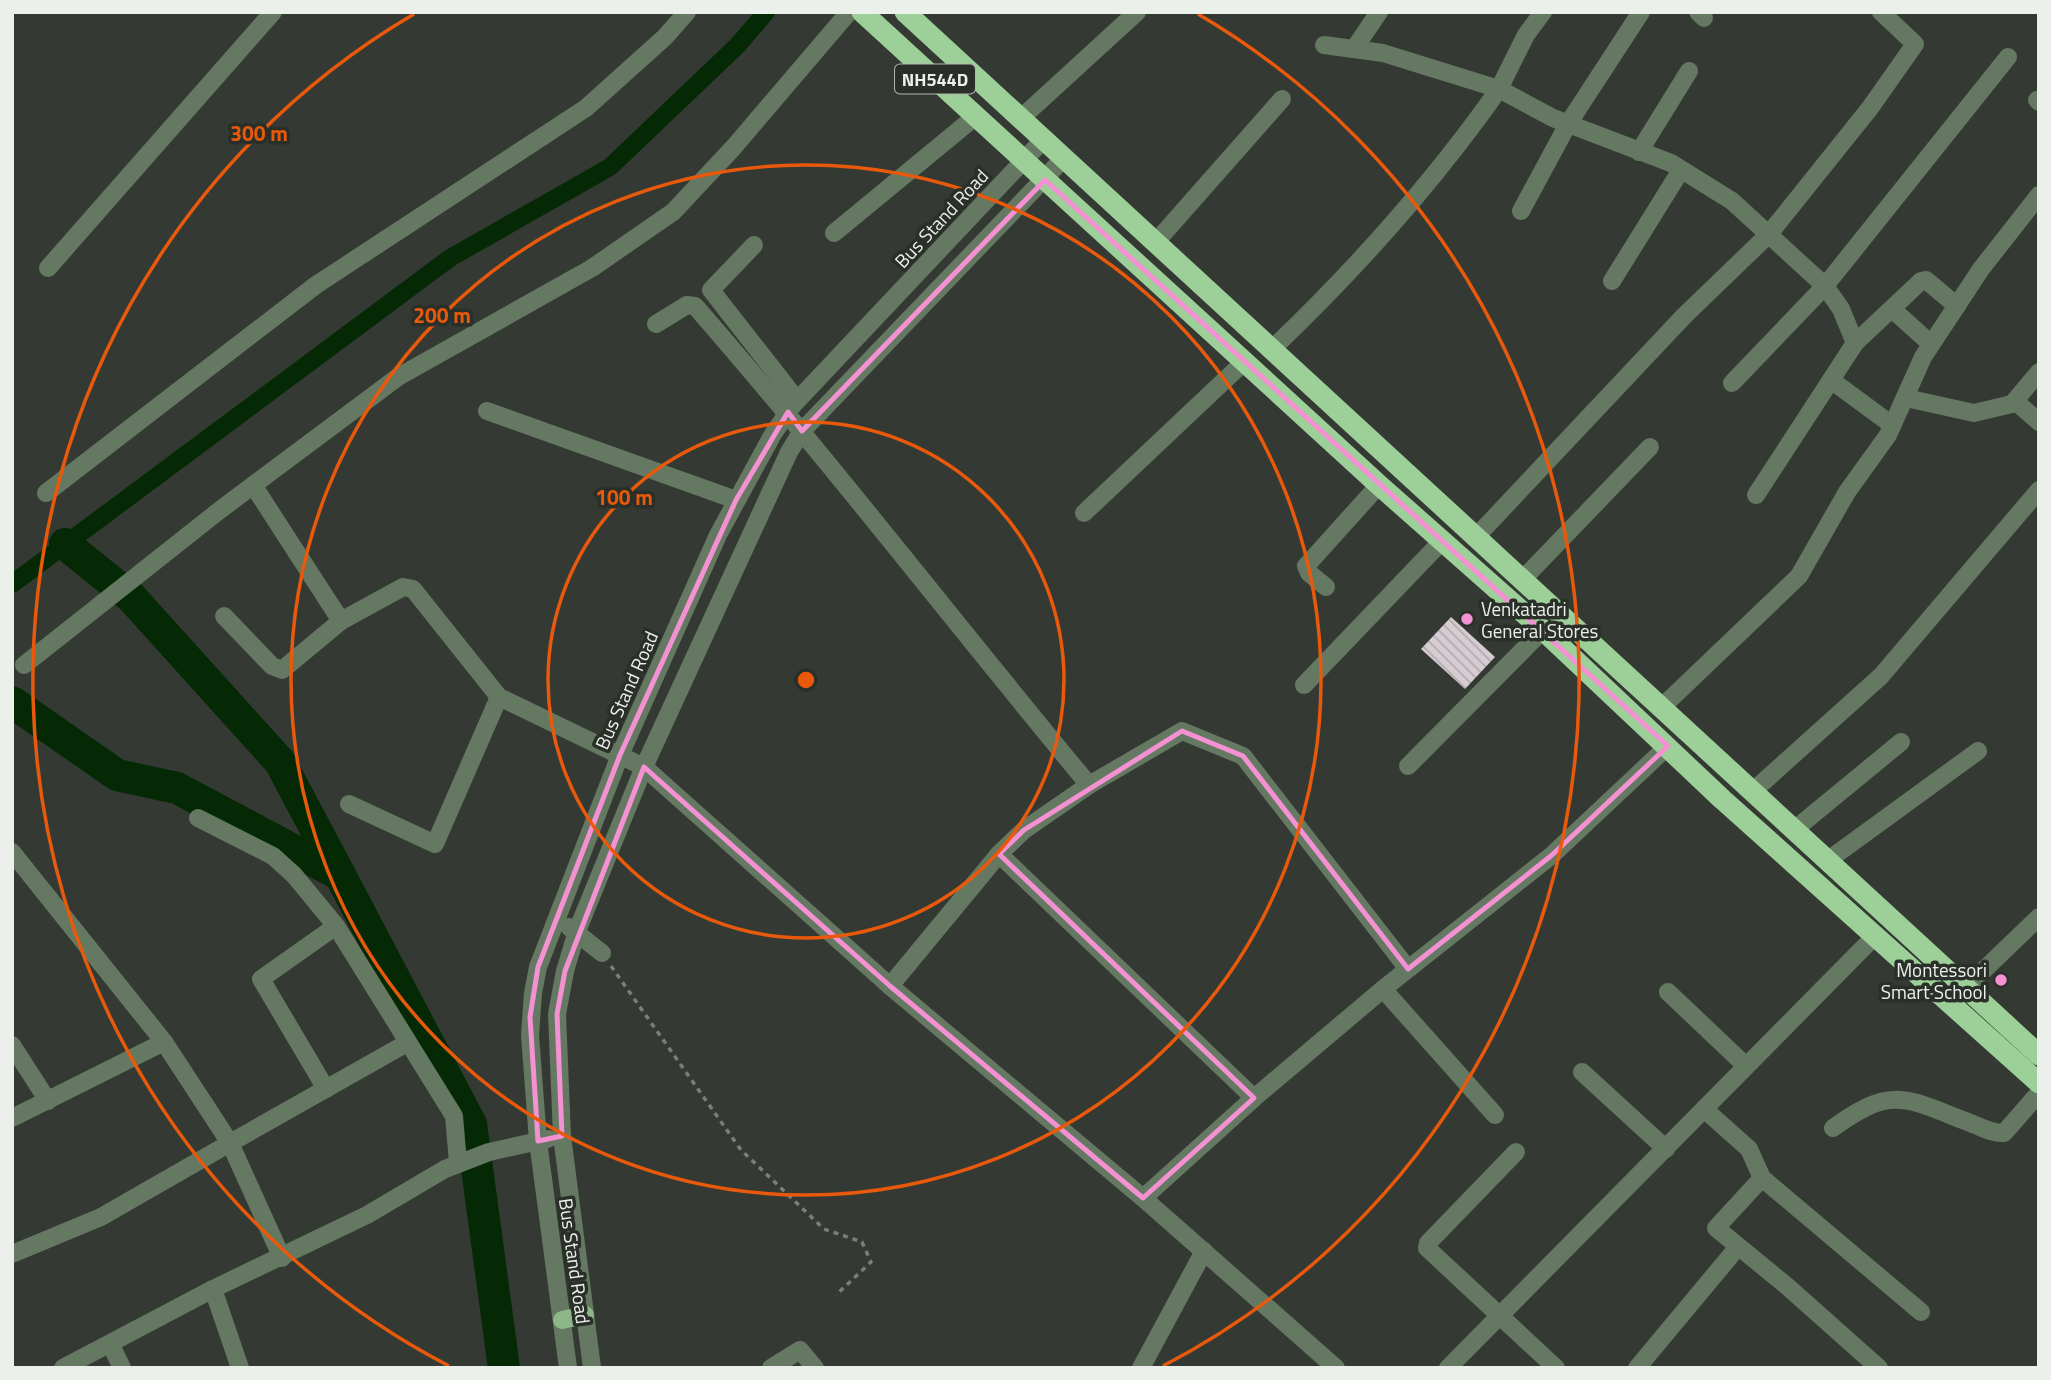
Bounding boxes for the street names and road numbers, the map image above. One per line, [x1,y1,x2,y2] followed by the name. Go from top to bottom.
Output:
[895,64,975,94] road number: NH544D
[887,162,995,274] street label: Bus Stand Road
[587,626,665,754] street label: Bus Stand Road
[552,1196,598,1326] street label: Bus Stand Road

